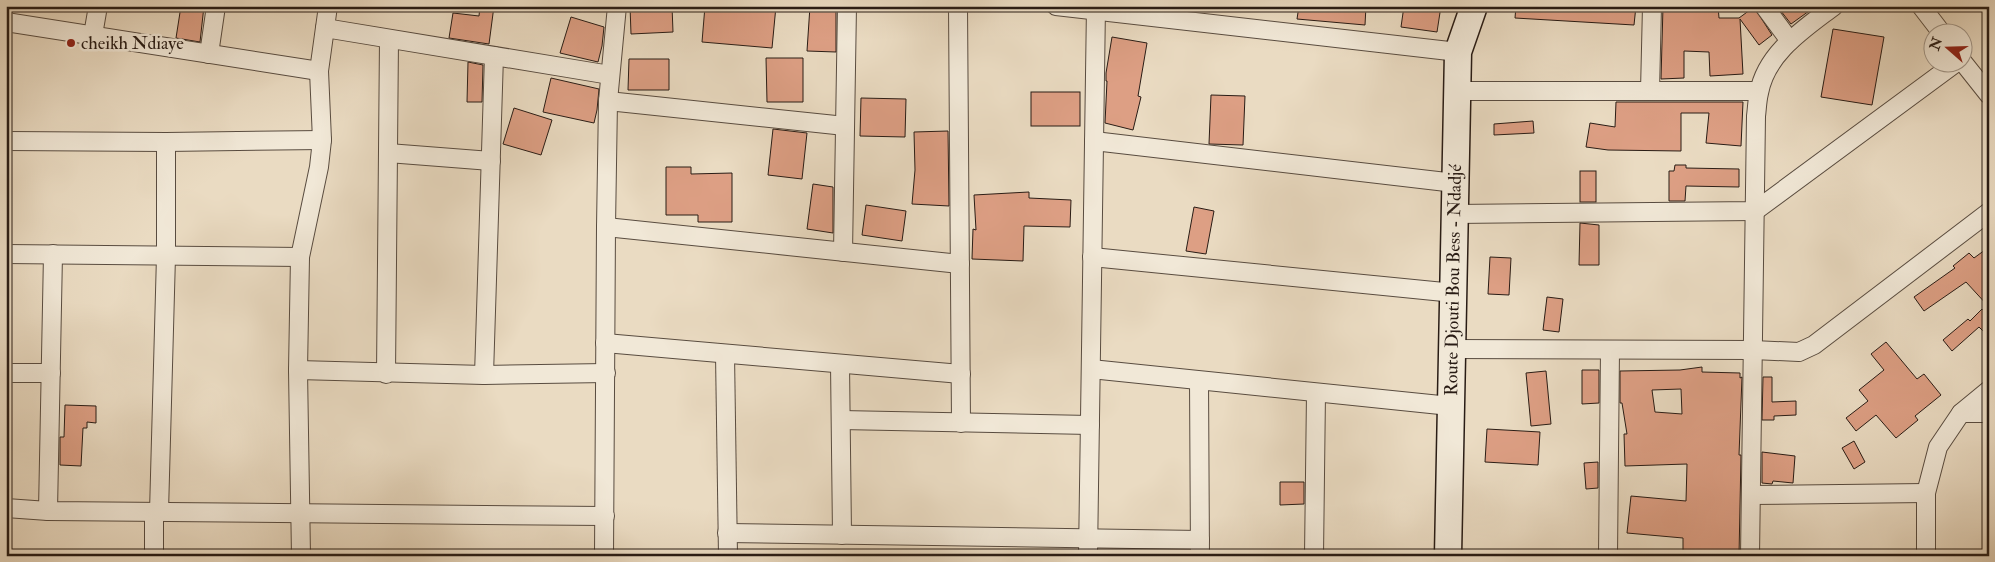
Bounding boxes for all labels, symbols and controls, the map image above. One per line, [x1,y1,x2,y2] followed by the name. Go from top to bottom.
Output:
[1922,22,1972,72] north arrow
[81,32,184,55] place label: cheikh Ndiaye
[1926,34,1947,53] text: N
[65,37,77,49] marker: cheikh Ndiaye
[1440,163,1467,396] street label: Route Djouti Bou Bess - Ndadjé

